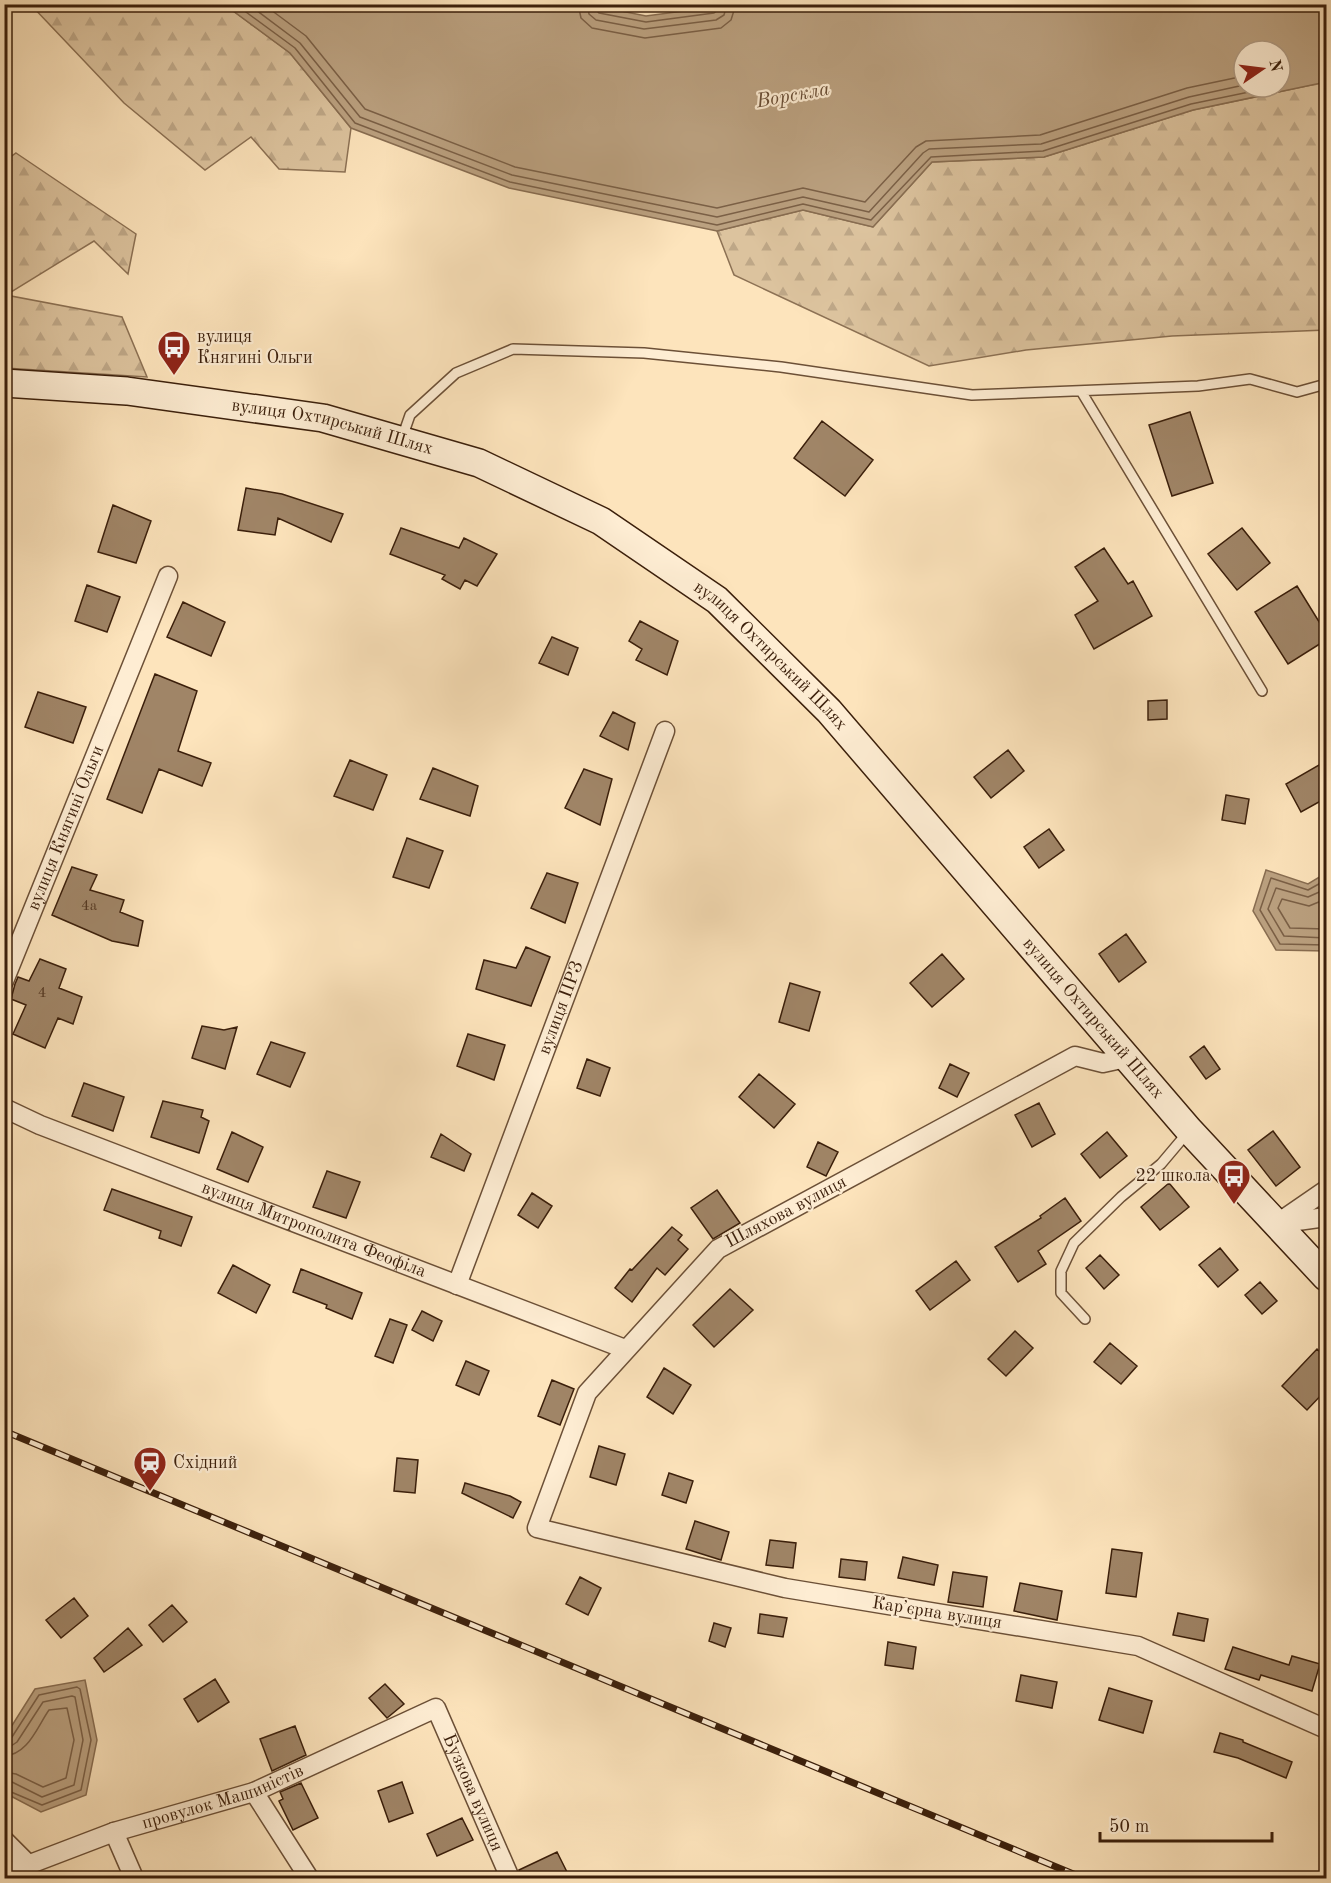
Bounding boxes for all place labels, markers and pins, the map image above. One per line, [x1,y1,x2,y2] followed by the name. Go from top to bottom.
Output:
[197,328,313,367] place label: вулиця Княгині Ольги
[156,329,192,376] bus stop icon: вулиця Княгині Ольги
[1216,1158,1252,1205] bus stop icon: 22 школа
[1135,1167,1211,1185] place label: 22 школа
[132,1445,168,1492] station icon: Східний
[173,1454,237,1472] place label: Східний

